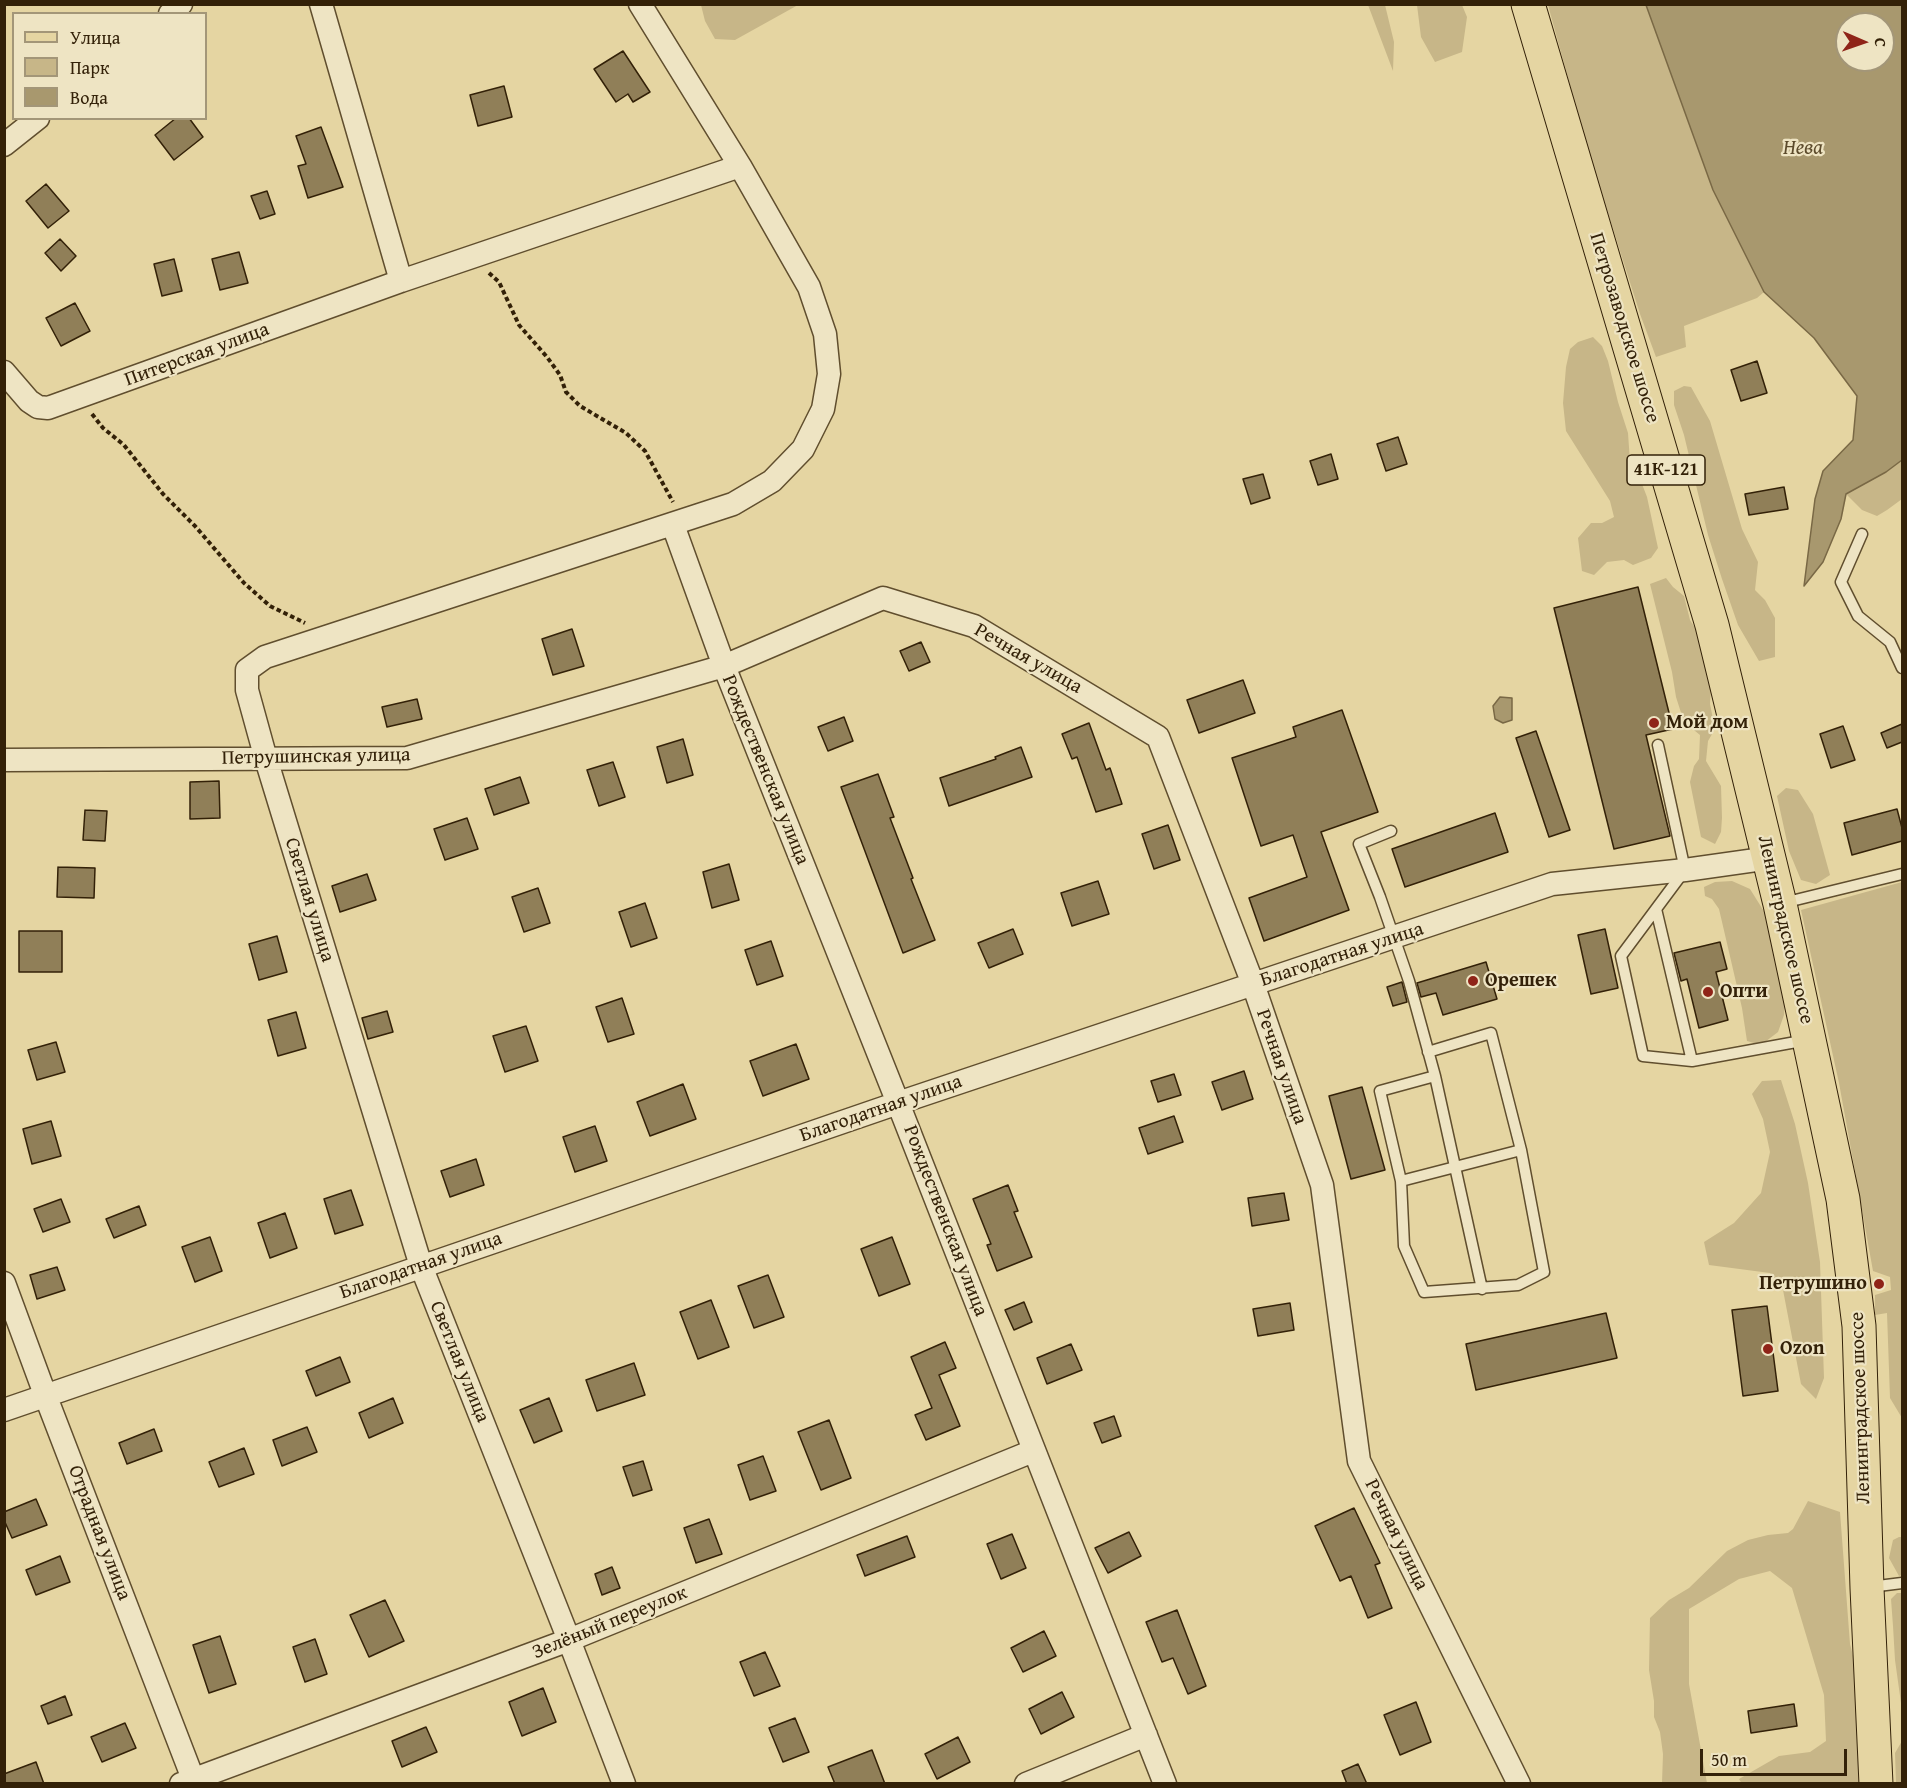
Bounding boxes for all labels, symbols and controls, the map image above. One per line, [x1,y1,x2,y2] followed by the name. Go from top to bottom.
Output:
[12,12,207,120] legend
[1835,12,1895,72] north arrow
[70,24,120,51] text: Улица
[1869,38,1893,47] text: С
[70,54,109,81] text: Парк
[70,84,108,111] text: Вода
[1783,136,1823,162] water label: Нева
[1584,230,1664,426] street label: Петрозаводское шоссе
[121,318,273,392] street label: Питерская улица
[1627,455,1705,485] road number: 41К-121
[970,618,1086,700] street label: Речная улица
[716,672,814,868] street label: Рождественская улица
[1666,711,1748,735] place label: Мой дом
[1647,716,1661,730] marker: Мой дом
[221,743,411,771] street label: Петрушинская улица
[1752,833,1818,1027] street label: Ленинградское шоссе
[279,835,339,965] street label: Светлая улица
[1257,917,1427,993] street label: Благодатная улица
[1485,969,1556,993] place label: Орешек
[1466,974,1480,988] marker: Орешек
[1720,980,1768,1004] place label: Опти
[1701,985,1715,999] marker: Опти
[1250,1006,1312,1128] street label: Речная улица
[797,1070,965,1148] street label: Благодатная улица
[898,1122,992,1320] street label: Рождественская улица
[337,1227,505,1305] street label: Благодатная улица
[1759,1272,1867,1296] place label: Петрушино
[1872,1277,1886,1291] marker: Петрушино
[424,1298,494,1426] street label: Светлая улица
[1846,1311,1876,1505] street label: Ленинградское шоссе
[1780,1337,1825,1361] place label: Ozon
[1761,1342,1775,1356] marker: Ozon
[62,1462,136,1604] street label: Отрадная улица
[1359,1476,1433,1594] street label: Речная улица
[529,1581,691,1665] street label: Зелёный переулок
[1703,1737,1850,1775] scale bar
[1711,1746,1747,1773] text: 50 m

